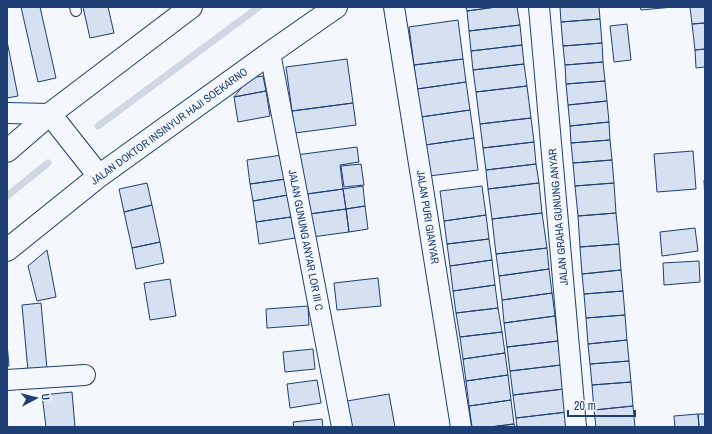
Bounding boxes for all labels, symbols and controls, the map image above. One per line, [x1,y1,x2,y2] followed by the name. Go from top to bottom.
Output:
[88,64,250,188] street label: JALAN DOKTOR INSINYUR HAJI SOEKARNO
[545,148,571,286] street label: JALAN GRAHA GUNUNG ANYAR
[285,168,327,312] street label: JALAN GUNUNG ANYAR LOR III C
[414,169,442,265] street label: JALAN PURI GIANYAR
[16,378,56,418] north arrow
[568,392,635,418] scale bar
[39,393,53,401] text: U
[574,398,596,414] text: 20 m

